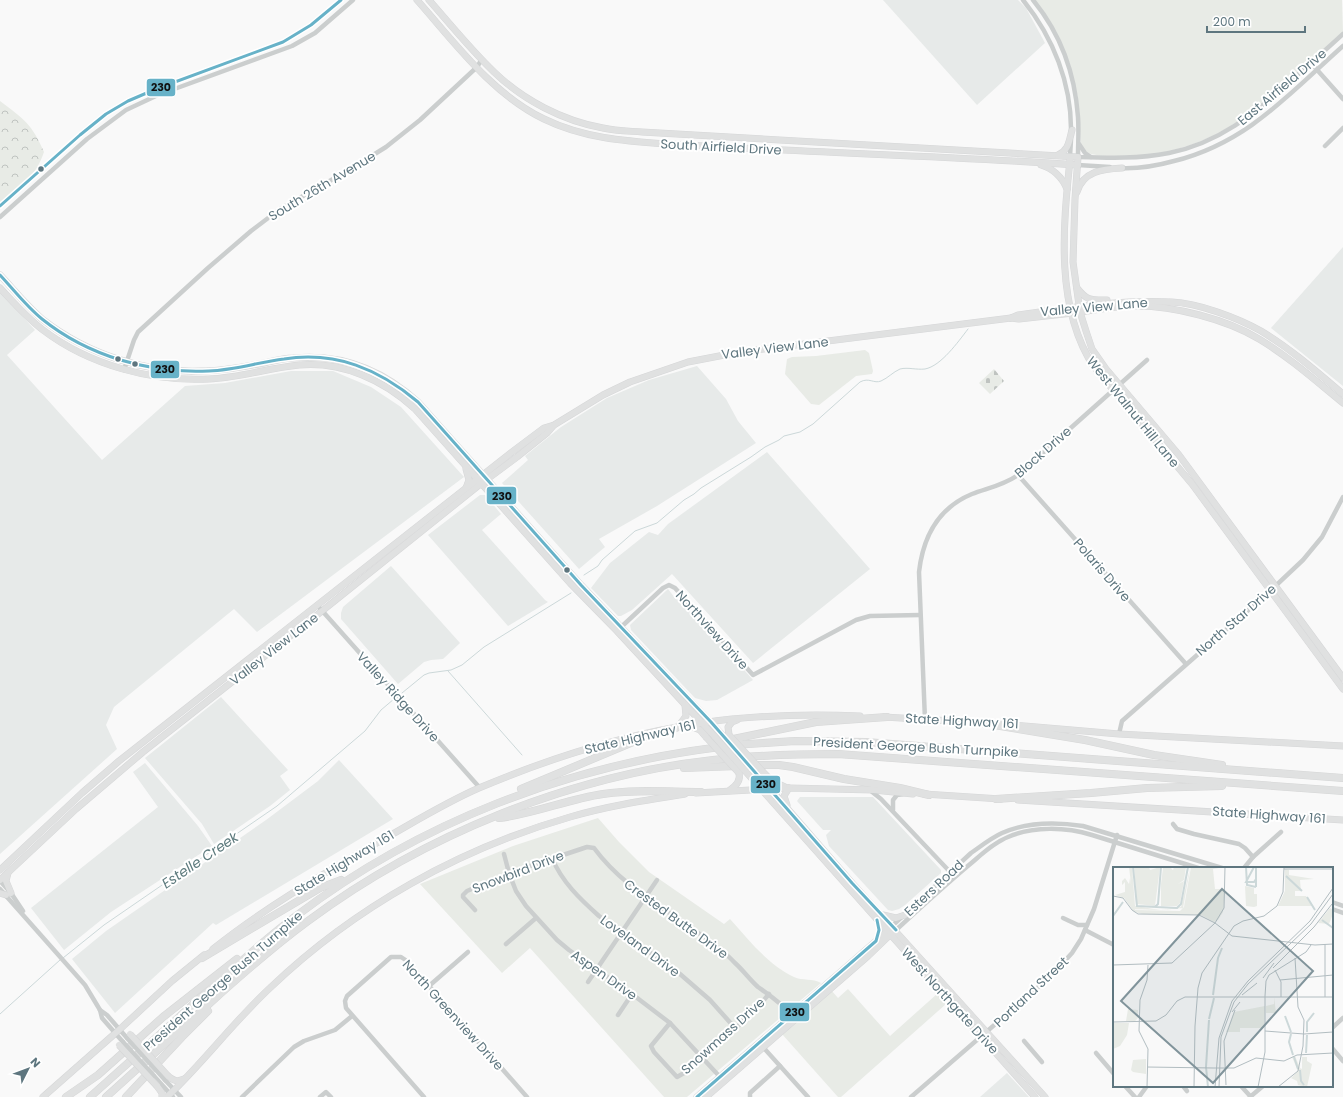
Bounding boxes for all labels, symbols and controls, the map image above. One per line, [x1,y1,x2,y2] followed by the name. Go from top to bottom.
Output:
[1207,8,1305,34] scale bar
[1213,13,1251,30] text: 200 m
[1233,44,1331,130] street label: East Airfield Drive
[146,78,176,97] line badge: 230
[151,79,171,95] text: 230
[660,134,782,160] street label: South Airfield Drive
[265,146,379,226] street label: South 26th Avenue
[36,164,46,174] unlabelled marker
[1039,293,1149,321] street label: Valley View Lane
[720,332,830,364] street label: Valley View Lane
[1082,352,1184,472] street label: West Walnut Hill Lane
[113,354,123,364] unlabelled marker
[130,359,140,369] unlabelled marker
[150,360,180,379] line badge: 230
[155,361,175,377] text: 230
[1010,422,1076,482] street label: Block Drive
[486,486,517,505] line badge: 230
[492,488,512,504] text: 230
[1069,534,1135,606] street label: Polaris Drive
[562,565,572,575] unlabelled marker
[1192,580,1280,660] street label: North Star Drive
[671,586,753,674] street label: Northview Drive
[226,608,322,690] street label: Valley View Lane
[352,648,444,746] street label: Valley Ridge Drive
[905,709,1019,733] street label: State Highway 161
[583,715,697,759] street label: State Highway 161
[813,732,1019,762] street label: President George Bush Turnpike
[750,775,781,794] line badge: 230
[756,776,776,792] text: 230
[1212,802,1326,828] street label: State Highway 161
[158,826,243,893] water label: Estelle Creek
[290,826,398,900] street label: State Highway 161
[469,846,567,898] street label: Snowbird Drive
[900,855,968,921] street label: Esters Road
[1113,867,1333,1087] inset map
[620,875,732,963] street label: Crested Butte Drive
[139,906,307,1056] street label: President George Bush Turnpike
[596,911,684,981] street label: Loveland Drive
[897,944,1003,1058] street label: West Northgate Drive
[567,945,641,1005] street label: Aspen Drive
[989,952,1073,1032] street label: Portland Street
[398,955,508,1075] street label: North Greenview Drive
[677,993,769,1079] street label: Snowmass Drive
[779,1002,810,1022] line badge: 230
[785,1004,805,1020] text: 230
[8,1049,48,1089] north arrow
[27,1054,44,1071] text: N

